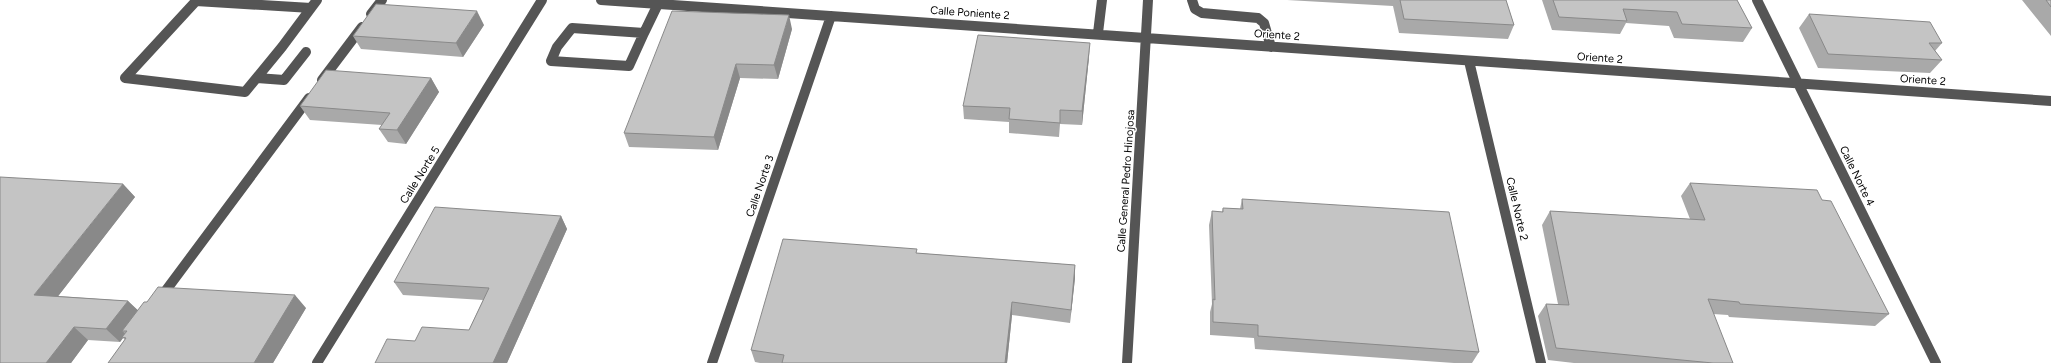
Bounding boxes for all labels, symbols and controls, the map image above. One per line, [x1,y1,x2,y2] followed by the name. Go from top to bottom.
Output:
[930,4,1010,22] street label: Calle Poniente 2
[1254,27,1300,43] street label: Oriente 2
[1577,50,1623,66] street label: Oriente 2
[1900,72,1946,88] street label: Oriente 2
[1115,109,1137,253] street label: Calle General Pedro Hinojosa
[397,144,443,206] street label: Calle Norte 5
[1837,144,1877,208] street label: Calle Norte 4
[743,153,777,219] street label: Calle Norte 3
[1503,176,1531,242] street label: Calle Norte 2

